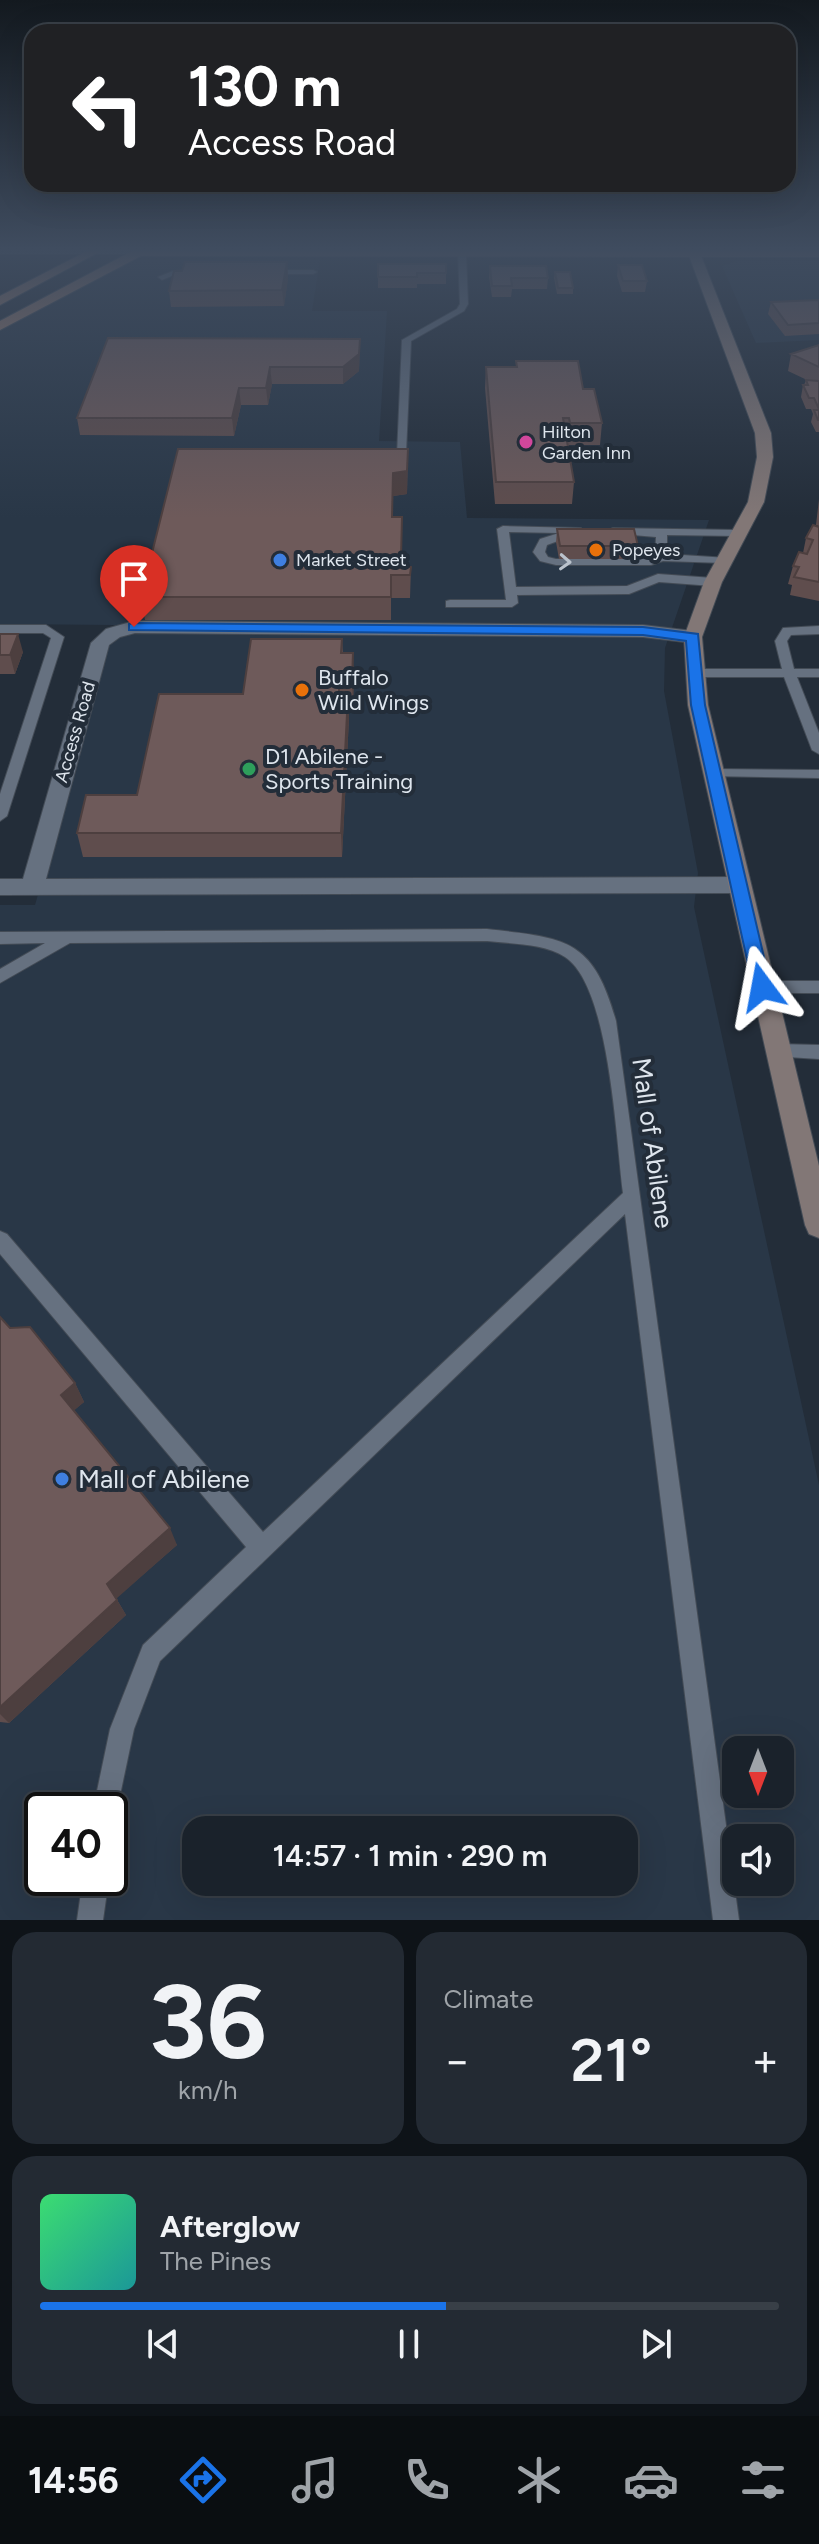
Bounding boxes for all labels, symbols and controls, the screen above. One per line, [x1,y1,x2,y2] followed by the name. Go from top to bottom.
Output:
[188,53,341,120] text: 130 m
[56,56,160,160] icon: left
[188,121,396,164] text: Access Road
[542,421,631,464] place label: Hilton Garden Inn
[517,433,535,451] marker: Hilton Garden Inn
[612,539,680,561] place label: Popeyes
[587,541,605,559] marker: Popeyes
[100,545,168,627] pin
[296,549,407,571] place label: Market Street
[271,551,289,569] marker: Market Street
[559,553,572,570] one-way arrow
[112,557,156,601] icon: arrive
[318,664,429,716] place label: Buffalo Wild Wings
[50,679,100,785] street label: Access Road
[293,681,311,699] marker: Buffalo Wild Wings
[265,743,413,795] place label: D1 Abilene - Sports Training
[240,760,258,778] marker: D1 Abilene - Sports Training
[720,945,804,1029] position arrow
[625,1056,681,1230] street label: Mall of Abilene
[78,1463,250,1495] place label: Mall of Abilene
[53,1470,71,1488] marker: Mall of Abilene
[722,1736,794,1808] north arrow
[722,1736,794,1896] map controls
[24,1792,128,1896] speed limit sign: 40
[722,1824,794,1896] button: sound
[272,1837,548,1874] text: 14:57 · 1 min · 290 m
[149,1959,267,2084] text: 36
[444,1983,533,2015] text: Climate
[570,2024,652,2096] text: 21°
[444,2034,471,2087] text: −
[752,2034,779,2087] text: +
[178,2074,237,2106] text: km/h
[160,2208,300,2245] text: Afterglow
[160,2245,271,2277] text: The Pines
[141,2322,185,2366] icon: previous
[387,2322,431,2366] icon: pause
[634,2322,678,2366] icon: next
[175,2452,231,2508] icon: directions
[287,2452,343,2508] icon: music
[399,2452,455,2508] icon: phone
[511,2452,567,2508] icon: climate
[623,2452,679,2508] icon: car
[735,2452,791,2508] icon: filters
[28,2459,119,2502] text: 14:56

